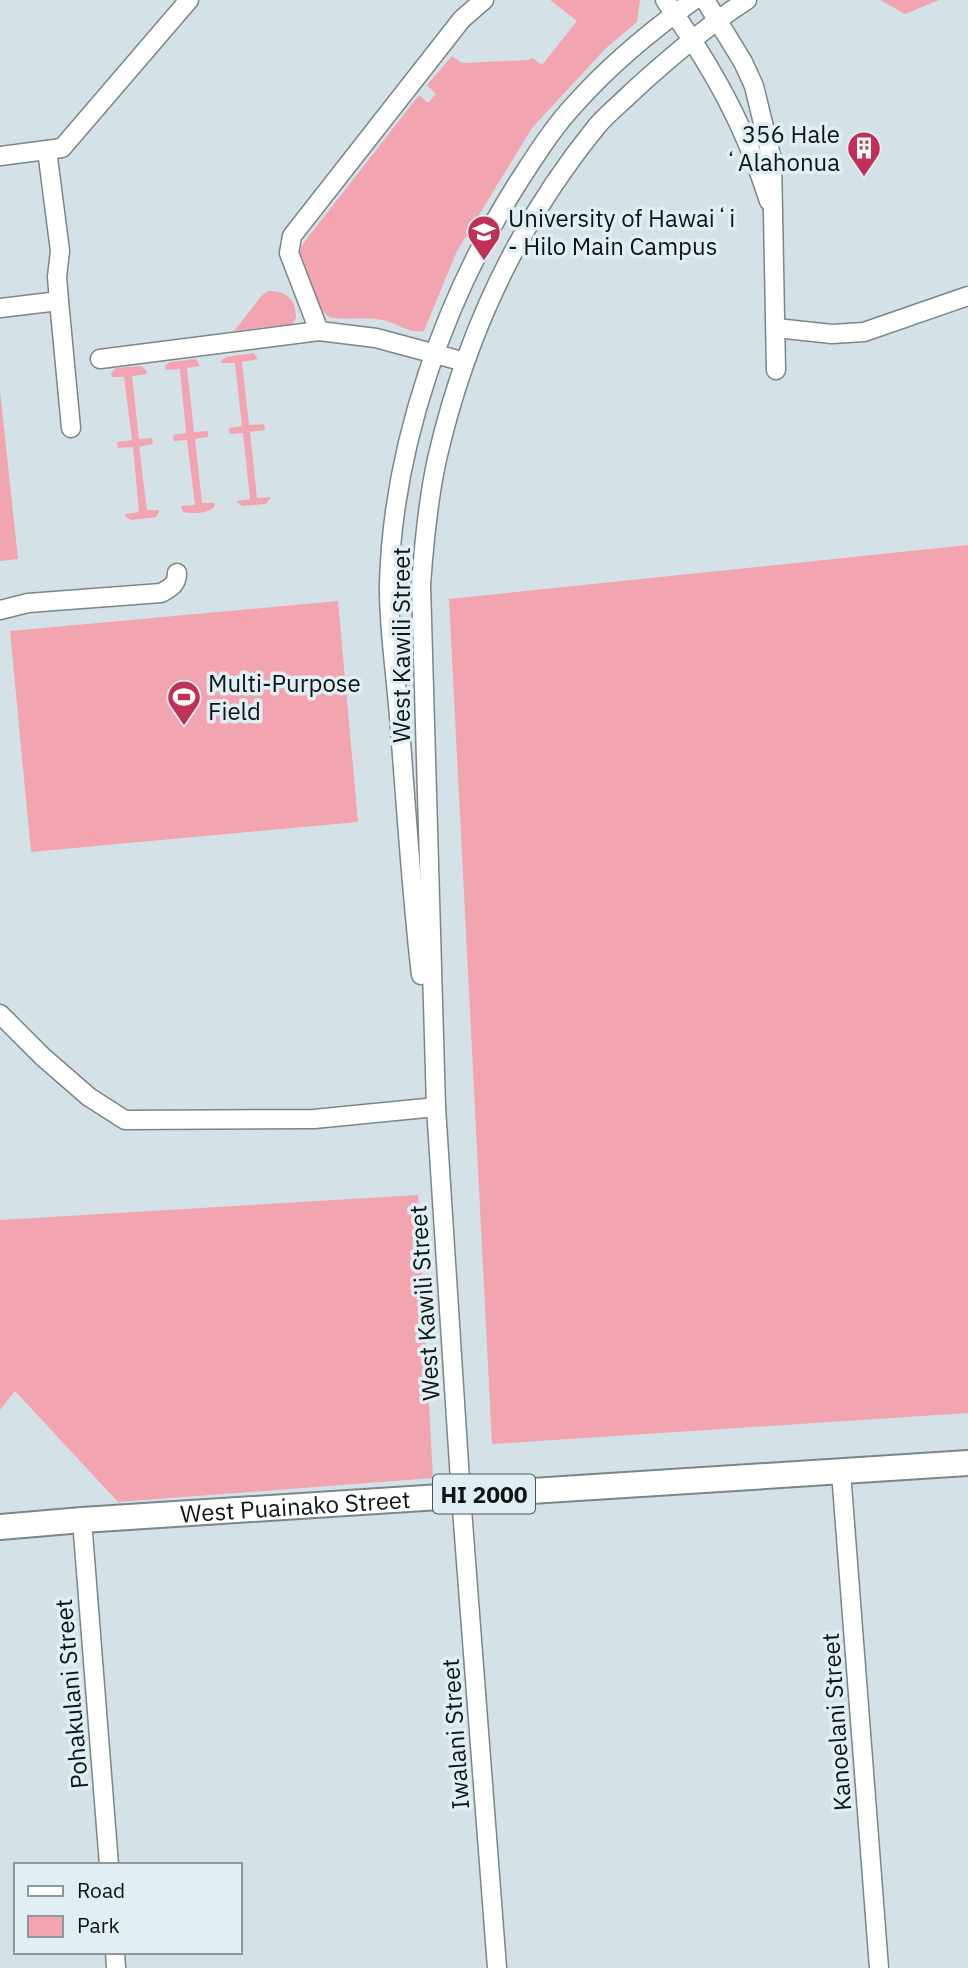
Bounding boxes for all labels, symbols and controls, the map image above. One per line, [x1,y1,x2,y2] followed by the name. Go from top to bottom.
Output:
[724,118,840,178] place label: 356 Hale ʻAlahonua
[845,129,883,178] building icon: 356 Hale ʻAlahonua
[508,202,735,262] place label: University of Hawaiʻi - Hilo Main Campus
[465,213,503,262] school or university icon: University of Hawaiʻi - Hilo Main Campus
[385,547,417,743] street label: West Kawili Street
[208,667,361,727] place label: Multi-Purpose Field
[165,678,203,727] sports icon: Multi-Purpose Field
[401,1204,447,1402] street label: West Kawili Street
[433,1474,535,1513] road number: HI 2000
[179,1483,411,1530] street label: West Puainako Street
[47,1598,95,1790] street label: Pohakulani Street
[814,1632,858,1812] street label: Kanoelani Street
[434,1658,476,1810] street label: Iwalani Street
[14,1863,242,1954] legend
[77,1876,125,1904] text: Road
[77,1911,120,1939] text: Park

